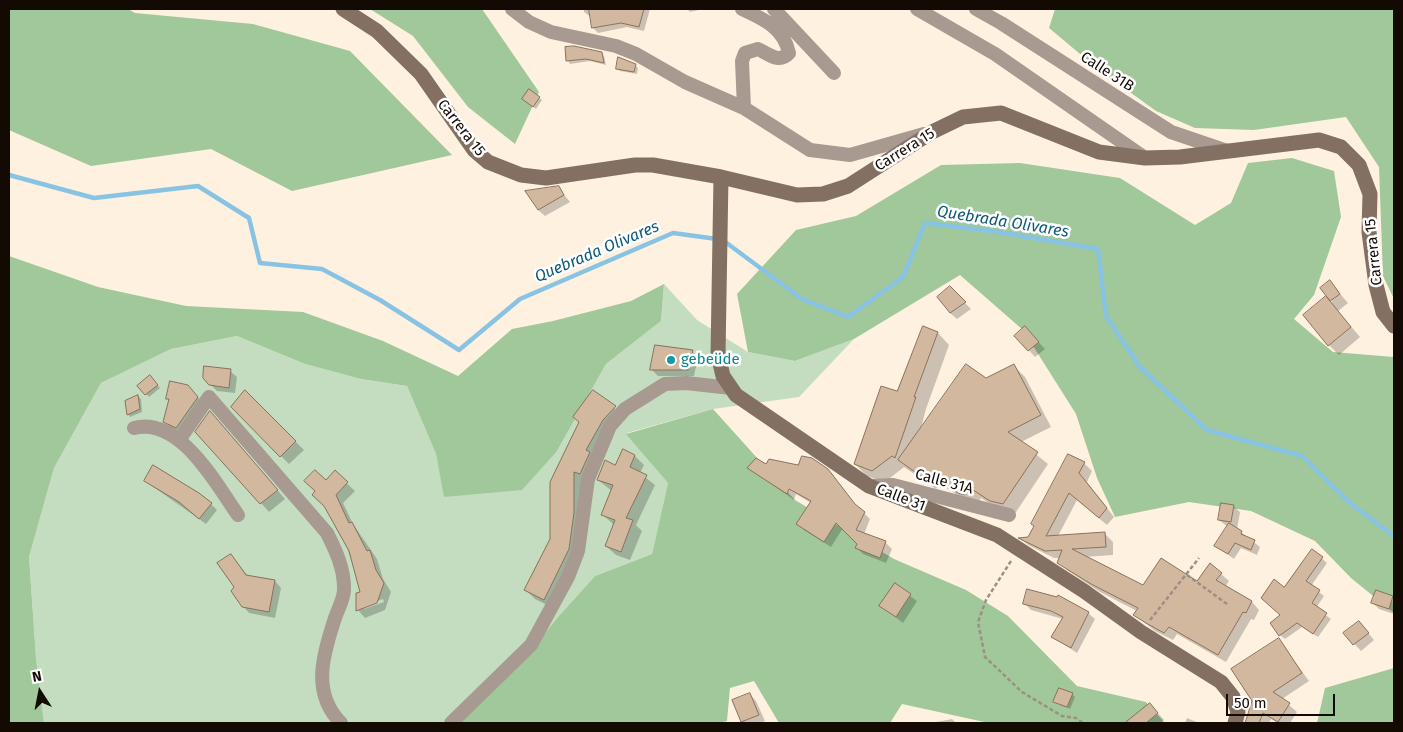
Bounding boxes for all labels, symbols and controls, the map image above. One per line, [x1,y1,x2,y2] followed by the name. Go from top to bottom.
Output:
[1077,48,1137,96] street label: Calle 31B
[433,96,489,160] street label: Carrera 15
[872,125,938,175] street label: Carrera 15
[936,202,1070,242] water label: Quebrada Olivares
[532,217,662,287] water label: Quebrada Olivares
[1362,218,1386,286] street label: Carrera 15
[681,351,740,369] place label: gebeüde
[665,354,677,366] marker: gebeüde
[913,466,975,498] street label: Calle 31A
[874,481,928,515] street label: Calle 31
[15,667,65,717] north arrow
[31,668,43,686] text: N
[1228,684,1337,716] scale bar
[1234,694,1267,712] text: 50 m

